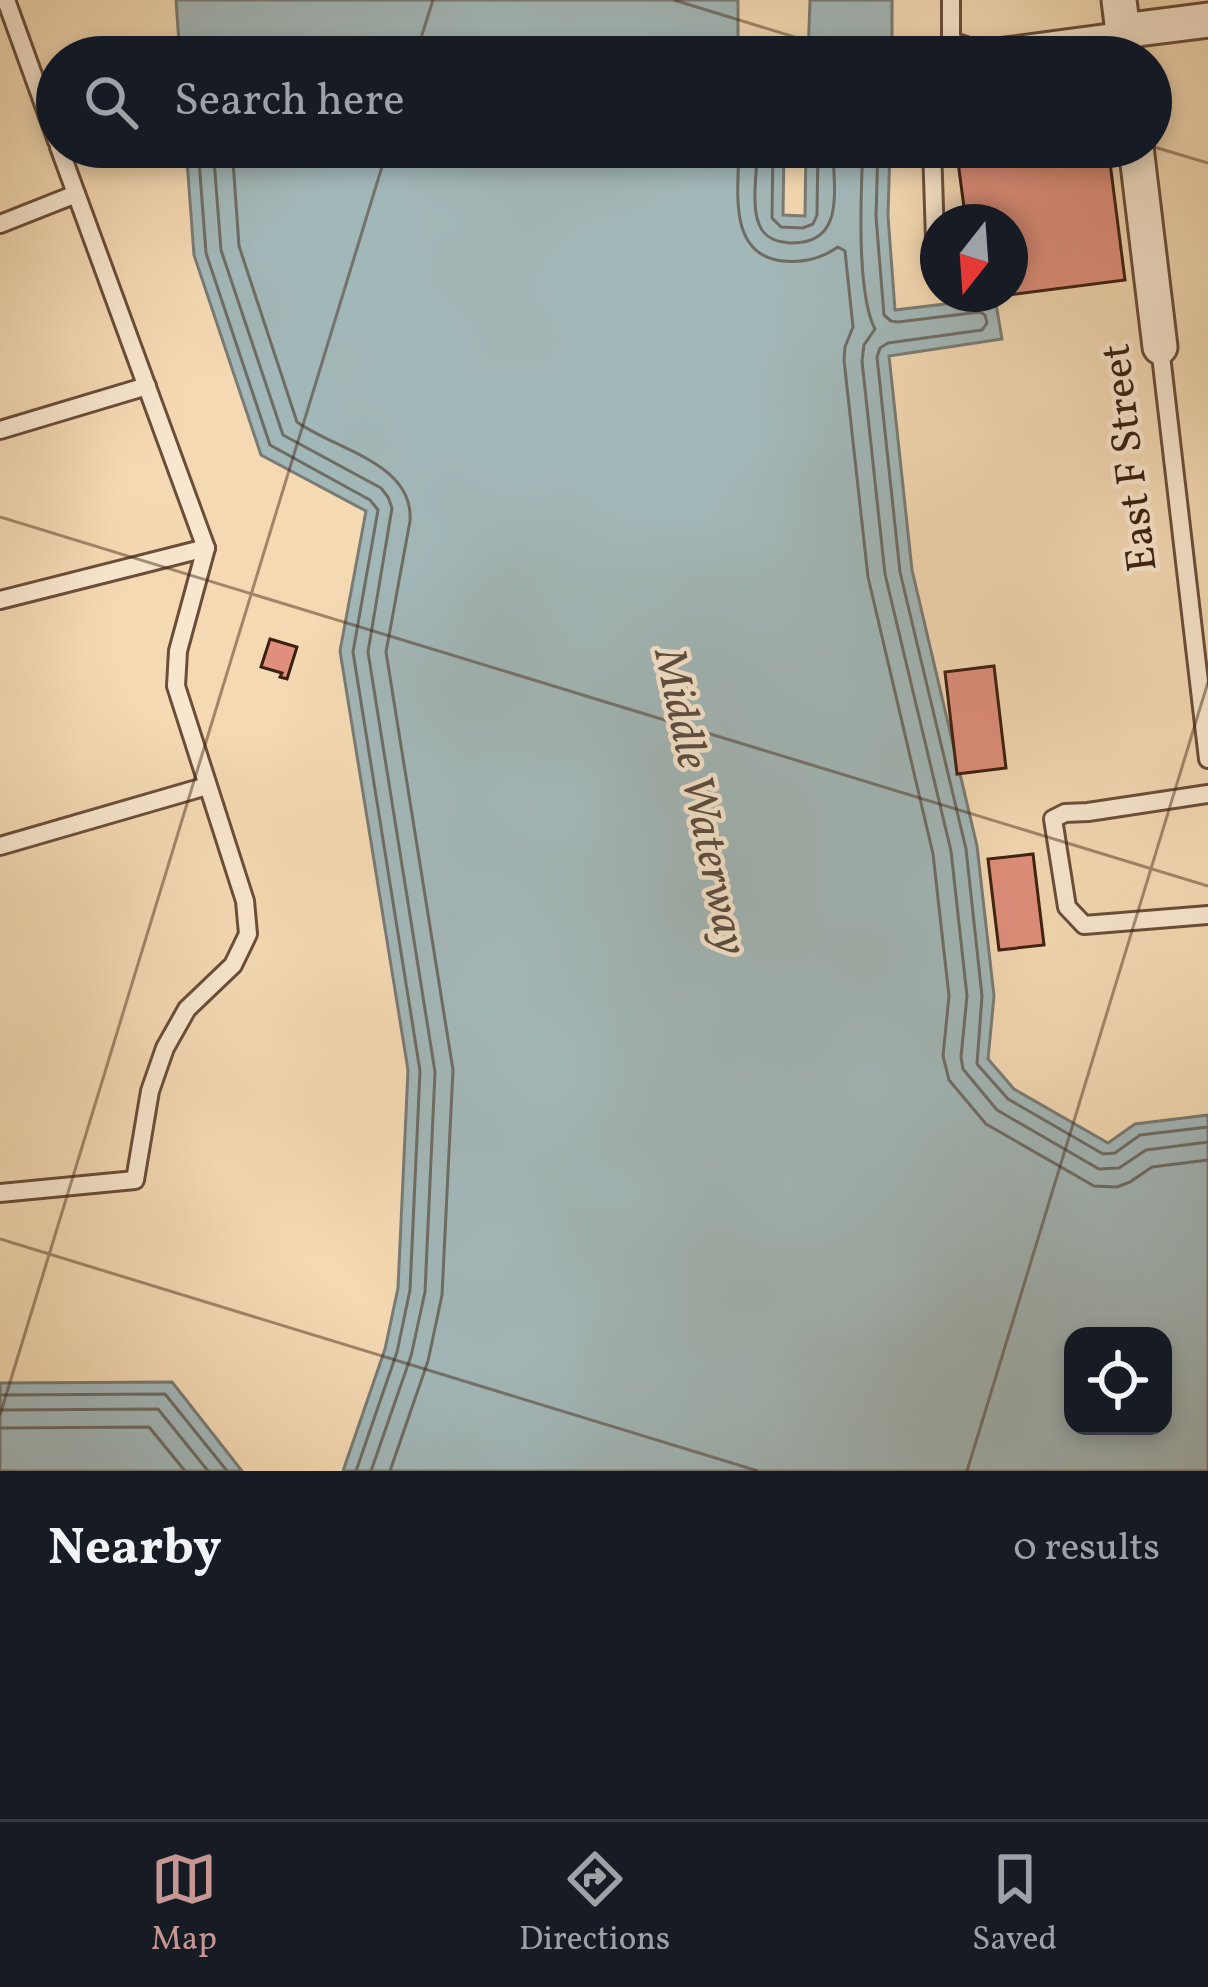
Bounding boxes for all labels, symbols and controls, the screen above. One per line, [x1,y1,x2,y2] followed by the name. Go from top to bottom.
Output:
[36,36,1172,168] search box
[78,69,144,135] icon: search
[174,71,405,134] text: Search here
[920,204,1028,312] north arrow
[1088,340,1175,575] street label: East F Street
[635,641,762,961] water label: Middle Waterway
[1064,1327,1172,1435] map controls
[1064,1327,1172,1435] button: locate
[48,1514,222,1585] text: Nearby
[1013,1522,1160,1576] text: 0 results
[151,1846,217,1964] tab: Map
[519,1846,670,1964] tab: Directions
[972,1846,1057,1964] tab: Saved

